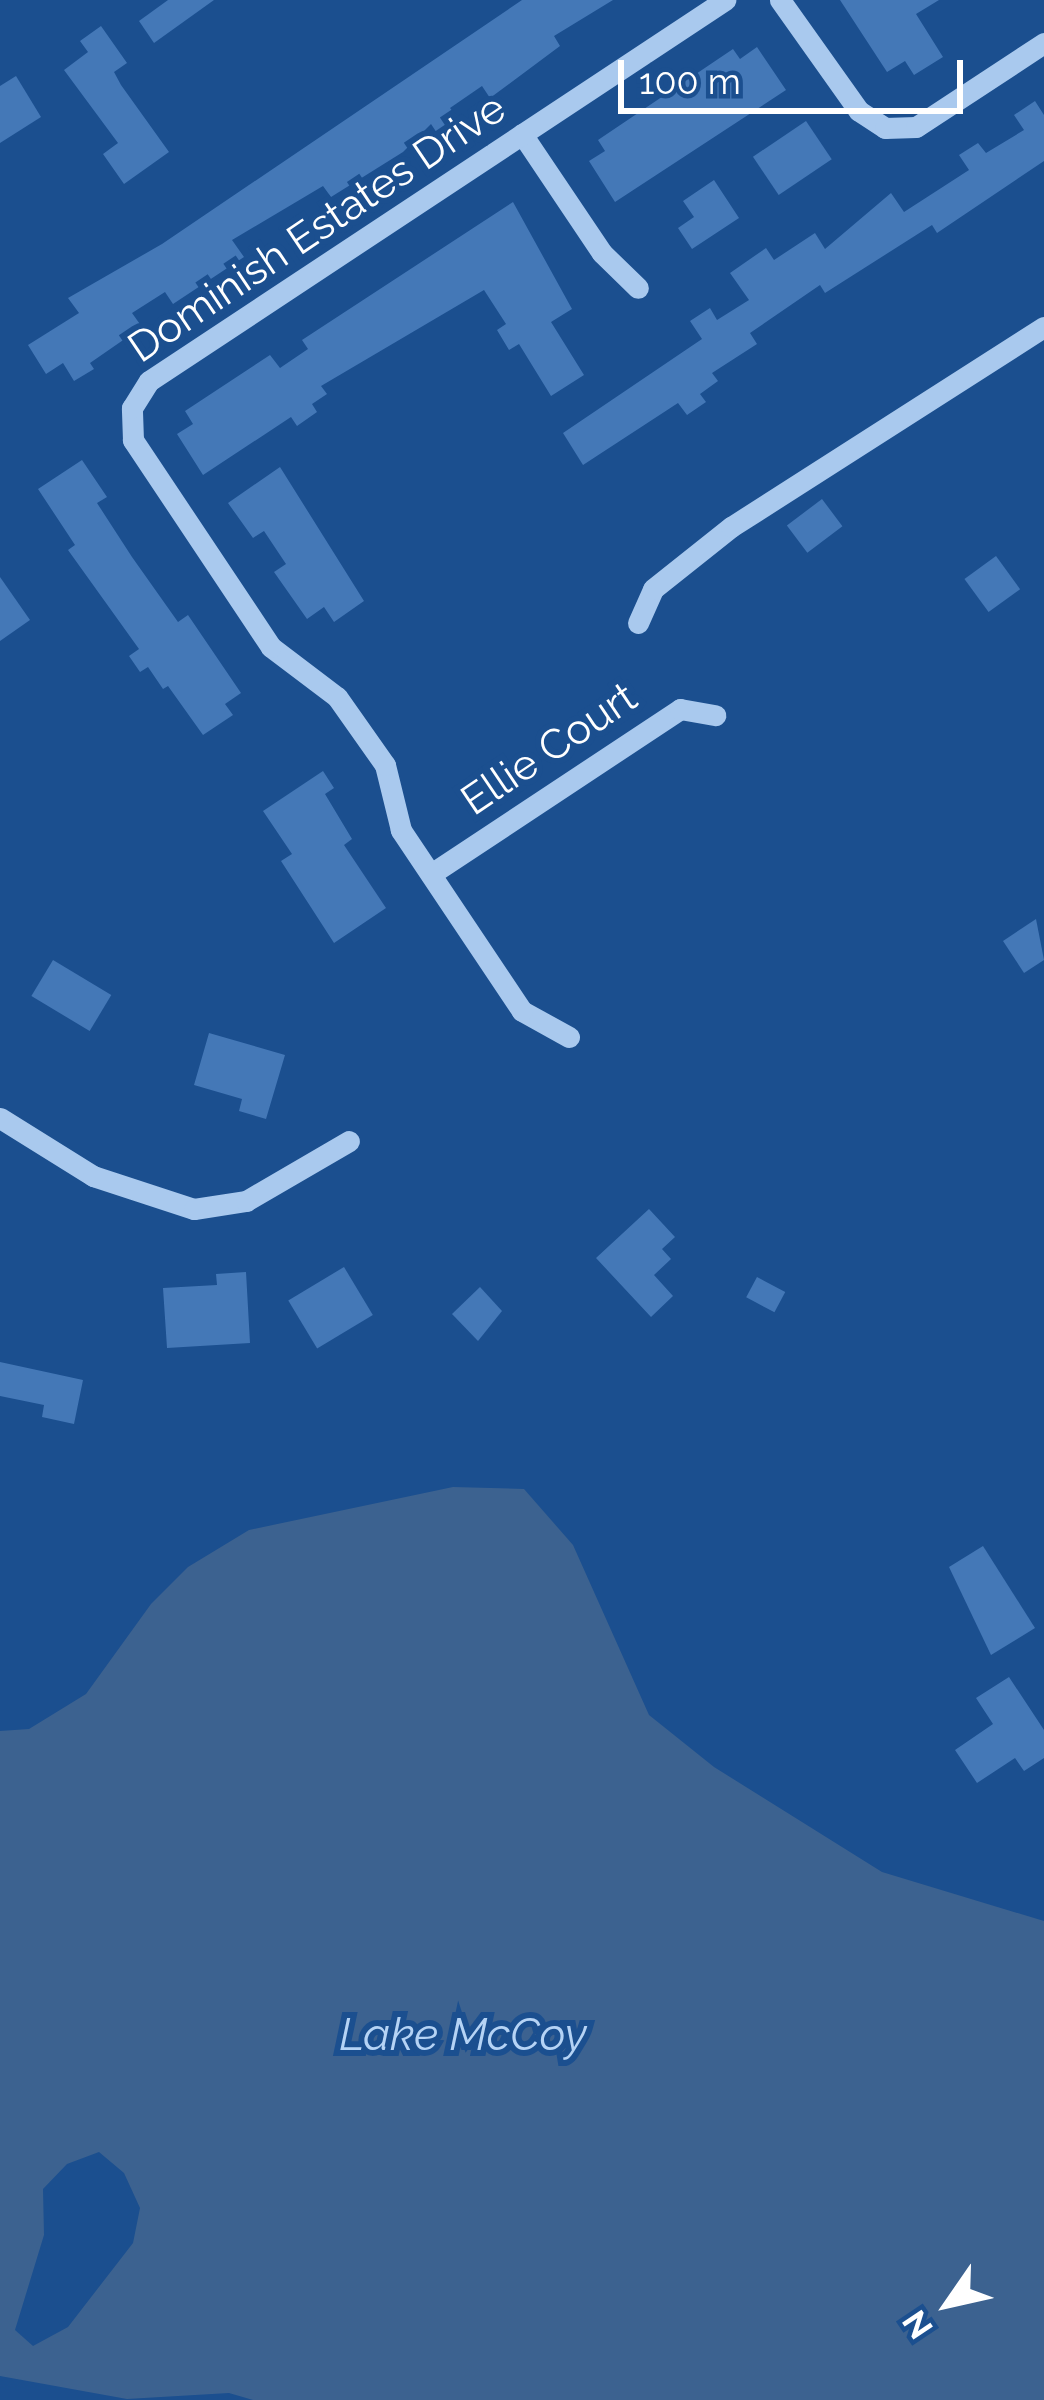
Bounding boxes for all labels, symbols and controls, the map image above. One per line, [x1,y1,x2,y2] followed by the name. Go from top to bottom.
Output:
[624,36,969,110] scale bar
[639,60,741,102] text: 100 m
[119,83,515,373] street label: Dominish Estates Drive
[452,672,646,826] street label: Ellie Court
[339,2008,587,2062] water label: Lake McCoy
[888,2244,1008,2364] north arrow
[895,2303,941,2346] text: N

